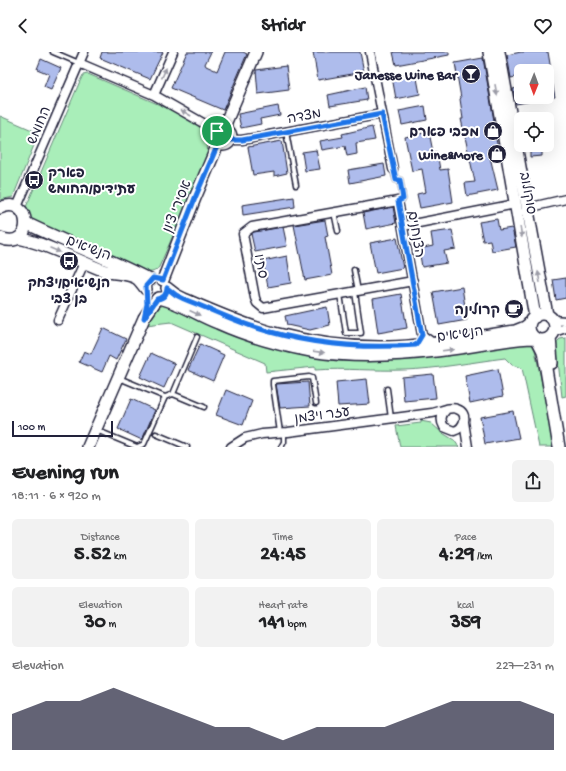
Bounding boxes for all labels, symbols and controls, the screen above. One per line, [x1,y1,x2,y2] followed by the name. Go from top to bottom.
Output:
[12,15,34,37] icon: back
[532,15,554,37] icon: heart
[262,16,304,37] text: Stridr
[460,63,482,85] bar icon: Janesse Wine Bar
[514,64,554,104] north arrow
[514,64,554,152] map controls
[161,68,167,79] one-way arrow
[354,68,459,85] place label: Janesse Wine Bar
[493,84,499,96] one-way arrow
[25,104,56,148] street label: החומש
[286,106,323,129] street label: מצדה
[180,109,192,116] one-way arrow
[514,112,554,152] button: locate
[200,114,234,148] pin
[206,120,228,142] icon: arrive
[482,120,504,142] shop icon: מכבי פארם
[409,125,479,142] place label: מכבי פארם
[486,143,508,165] shop icon: Wine&More
[418,148,484,165] place label: Wine&More
[48,166,136,199] place label: פארק עתידים/החומש
[23,169,45,191] bus stop icon: פארק עתידים/החומש
[514,171,540,216] street label: סוקולוב
[160,178,197,236] street label: אסירי ציון
[402,210,427,259] street label: הצנחנים
[518,226,524,238] one-way arrow
[63,233,113,266] street label: הנשיאים
[49,248,61,254] one-way arrow
[58,250,80,272] bus stop icon: הנשיאים/יצחק בן צבי
[249,253,270,280] street label: סתיו
[536,271,542,283] one-way arrow
[28,276,110,309] place label: הנשיאים/יצחק בן צבי
[503,298,525,320] cafe icon: קרולינה
[455,302,500,320] place label: קרולינה
[189,310,201,317] one-way arrow
[436,324,485,347] street label: הנשיאים
[442,346,454,353] one-way arrow
[313,348,325,355] one-way arrow
[293,404,351,429] street label: עזר ויצמן
[12,419,113,438] scale bar
[18,422,45,434] text: 100 m
[512,460,554,502] button: share
[12,461,119,487] text: Evening run
[12,489,101,504] text: 18:11 · 6 × 920 m
[81,532,120,544] text: Distance
[273,532,293,544] text: Time
[455,532,476,544] text: Pace
[74,544,111,567] text: 5.52
[260,544,306,567] text: 24:45
[439,544,474,567] text: 4:29
[111,551,127,563] text: km
[474,551,492,563] text: /km
[78,600,122,612] text: Elevation
[258,600,308,612] text: Heart rate
[457,600,474,612] text: kcal
[84,612,106,635] text: 30
[259,612,285,635] text: 141
[450,612,481,635] text: 359
[106,619,116,631] text: m
[285,619,307,631] text: bpm
[12,659,64,674] text: Elevation
[496,659,554,674] text: 227–231 m

